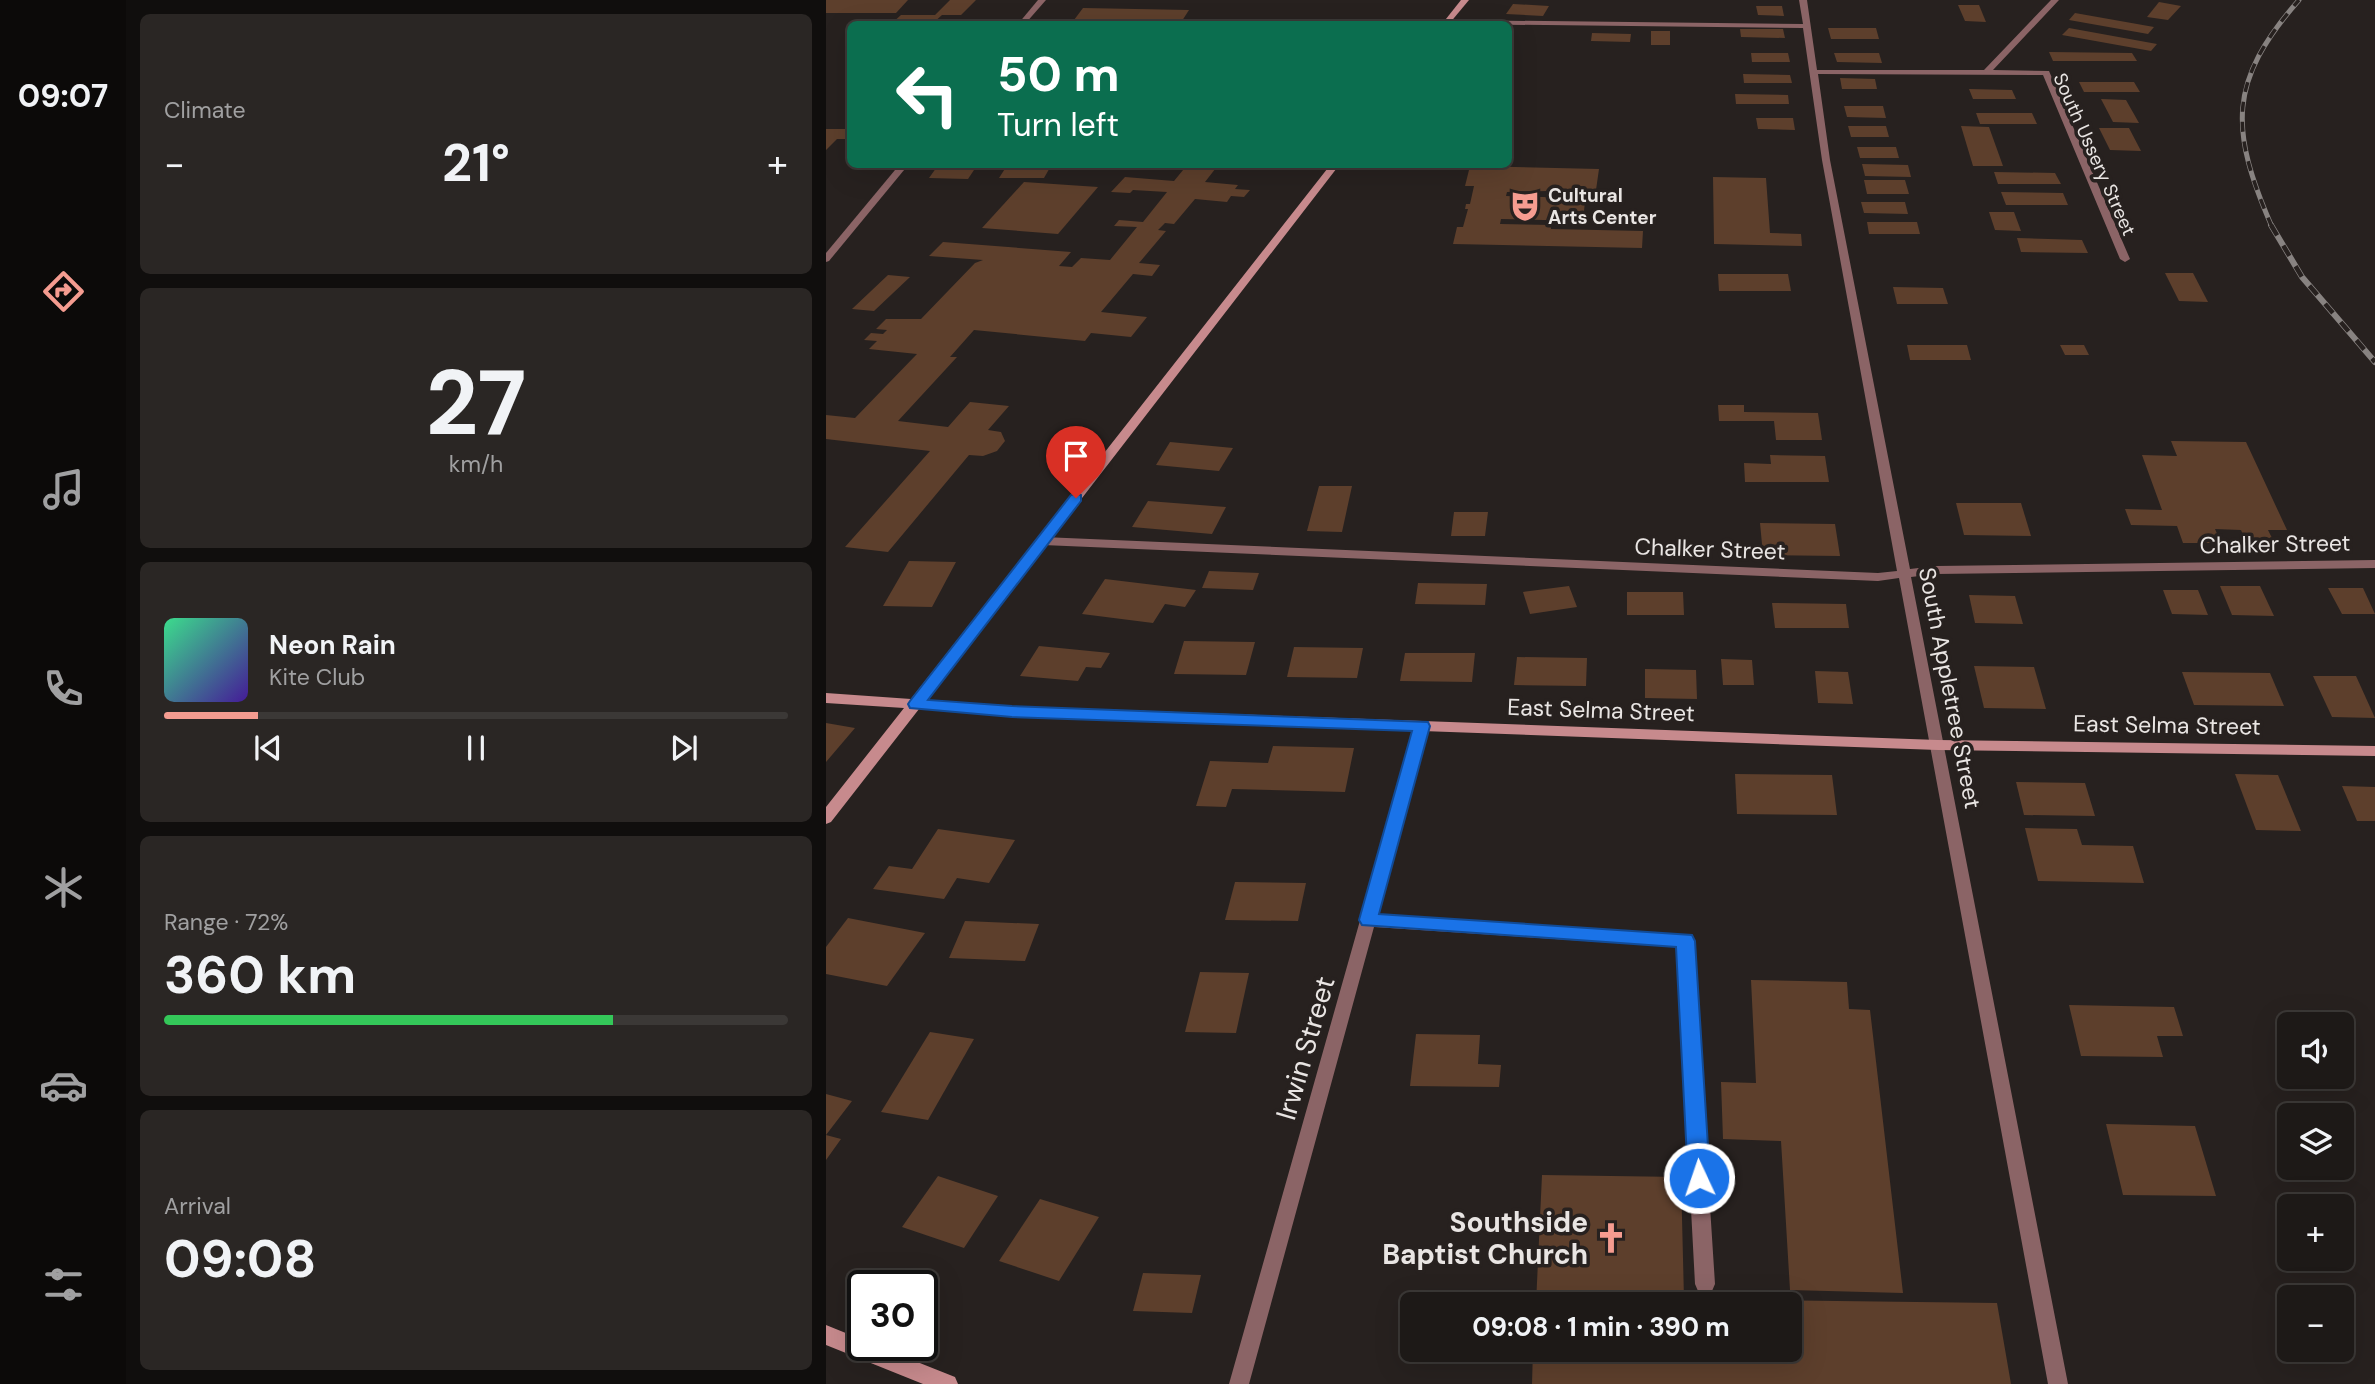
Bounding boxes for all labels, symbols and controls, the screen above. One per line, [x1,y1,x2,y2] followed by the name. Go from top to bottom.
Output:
[997,42,1120,106] text: 50 m
[882,49,973,140] icon: left
[2047,69,2142,239] street label: South Ussery Street
[18,75,108,117] text: 09:07
[164,95,246,125] text: Climate
[997,104,1119,146] text: Turn left
[442,129,510,197] text: 21°
[164,139,185,189] text: −
[767,139,788,189] text: +
[1548,183,1657,230] place label: Cultural Arts Center
[1508,189,1542,223] theatre icon: Cultural Arts Center
[39,267,88,316] icon: directions
[426,344,526,462] text: 27
[1046,426,1106,498] pin
[1057,437,1095,475] icon: arrive
[449,449,503,479] text: km/h
[39,465,88,514] icon: music
[2199,528,2351,560] street label: Chalker Street
[1634,531,1786,567] street label: Chalker Street
[1912,565,1988,811] street label: South Appletree Street
[269,628,396,662] text: Neon Rain
[269,662,365,692] text: Kite Club
[39,664,88,713] icon: phone
[1507,692,1695,728] street label: East Selma Street
[2073,708,2261,742] street label: East Selma Street
[249,729,287,767] icon: previous
[457,729,495,767] icon: pause
[665,729,703,767] icon: next
[39,863,88,912] icon: climate
[164,907,288,937] text: Range · 72%
[164,941,356,1009] text: 360 km
[1267,972,1344,1124] street label: Irwin Street
[2277,1012,2354,1362] map controls
[2277,1012,2354,1089] button: sound
[39,1061,88,1110] icon: car
[2277,1103,2354,1180] button: layers
[1662,1141,1736,1215] position arrow
[164,1191,231,1221] text: Arrival
[2277,1194,2354,1271] button: +
[1382,1204,1588,1273] place label: Southside Baptist Church
[1594,1221,1628,1255] church icon: Southside Baptist Church
[164,1225,316,1293] text: 09:08
[39,1260,88,1309] icon: filters
[847,1270,938,1361] speed limit sign: 30
[2277,1285,2354,1362] button: −
[1472,1310,1730,1344] text: 09:08 · 1 min · 390 m

